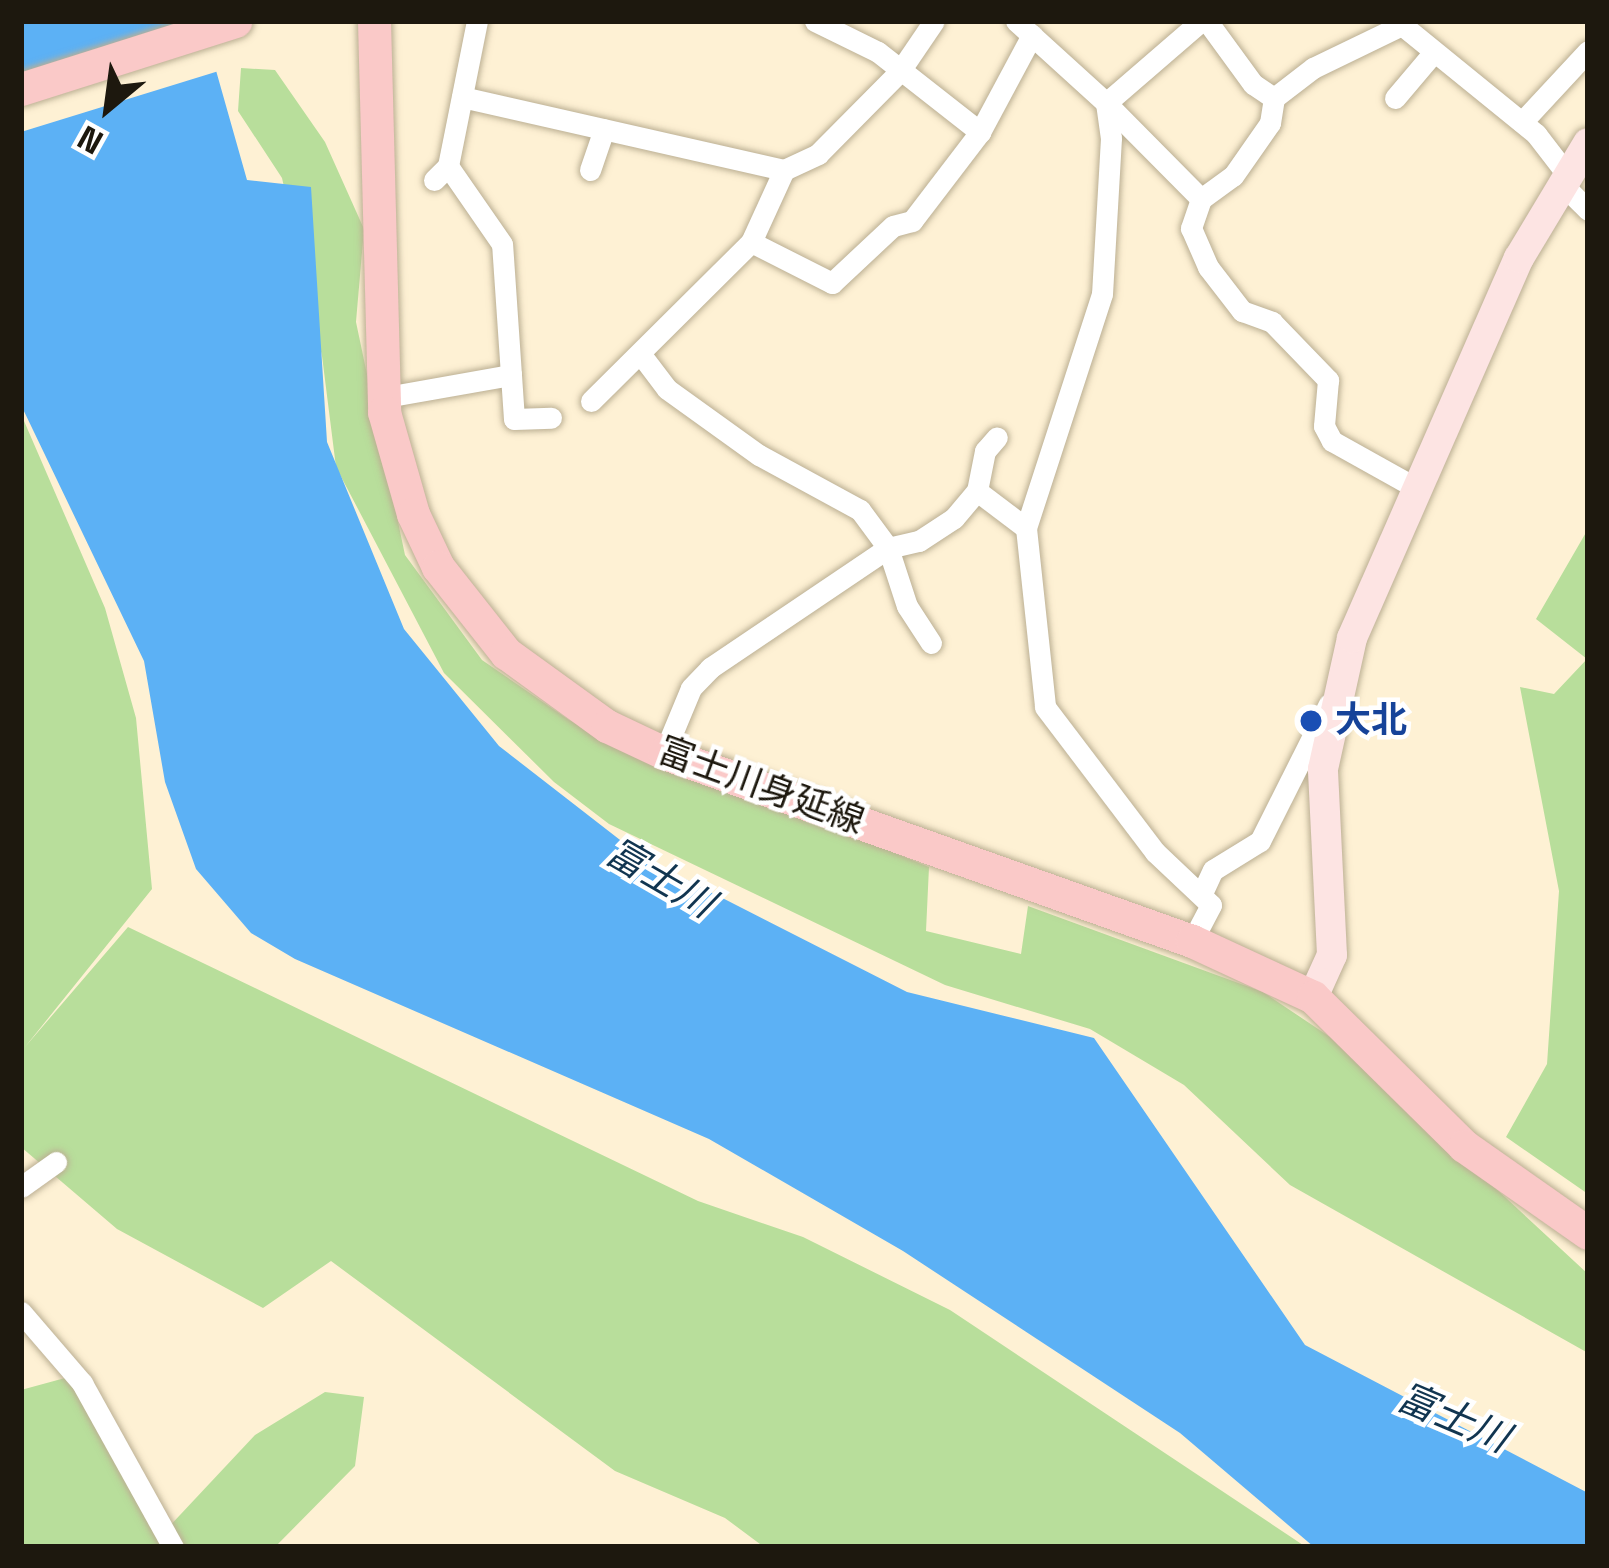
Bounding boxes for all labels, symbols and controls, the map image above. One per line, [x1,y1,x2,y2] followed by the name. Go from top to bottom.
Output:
[48,48,168,168] north arrow
[71,116,110,163] text: N
[1335,699,1407,743] place label: 大北
[1298,708,1324,734] marker: 大北
[652,729,870,843] street label: 富士川身延線
[598,828,722,928] water label: 富士川
[1390,1374,1516,1462] water label: 富士川

